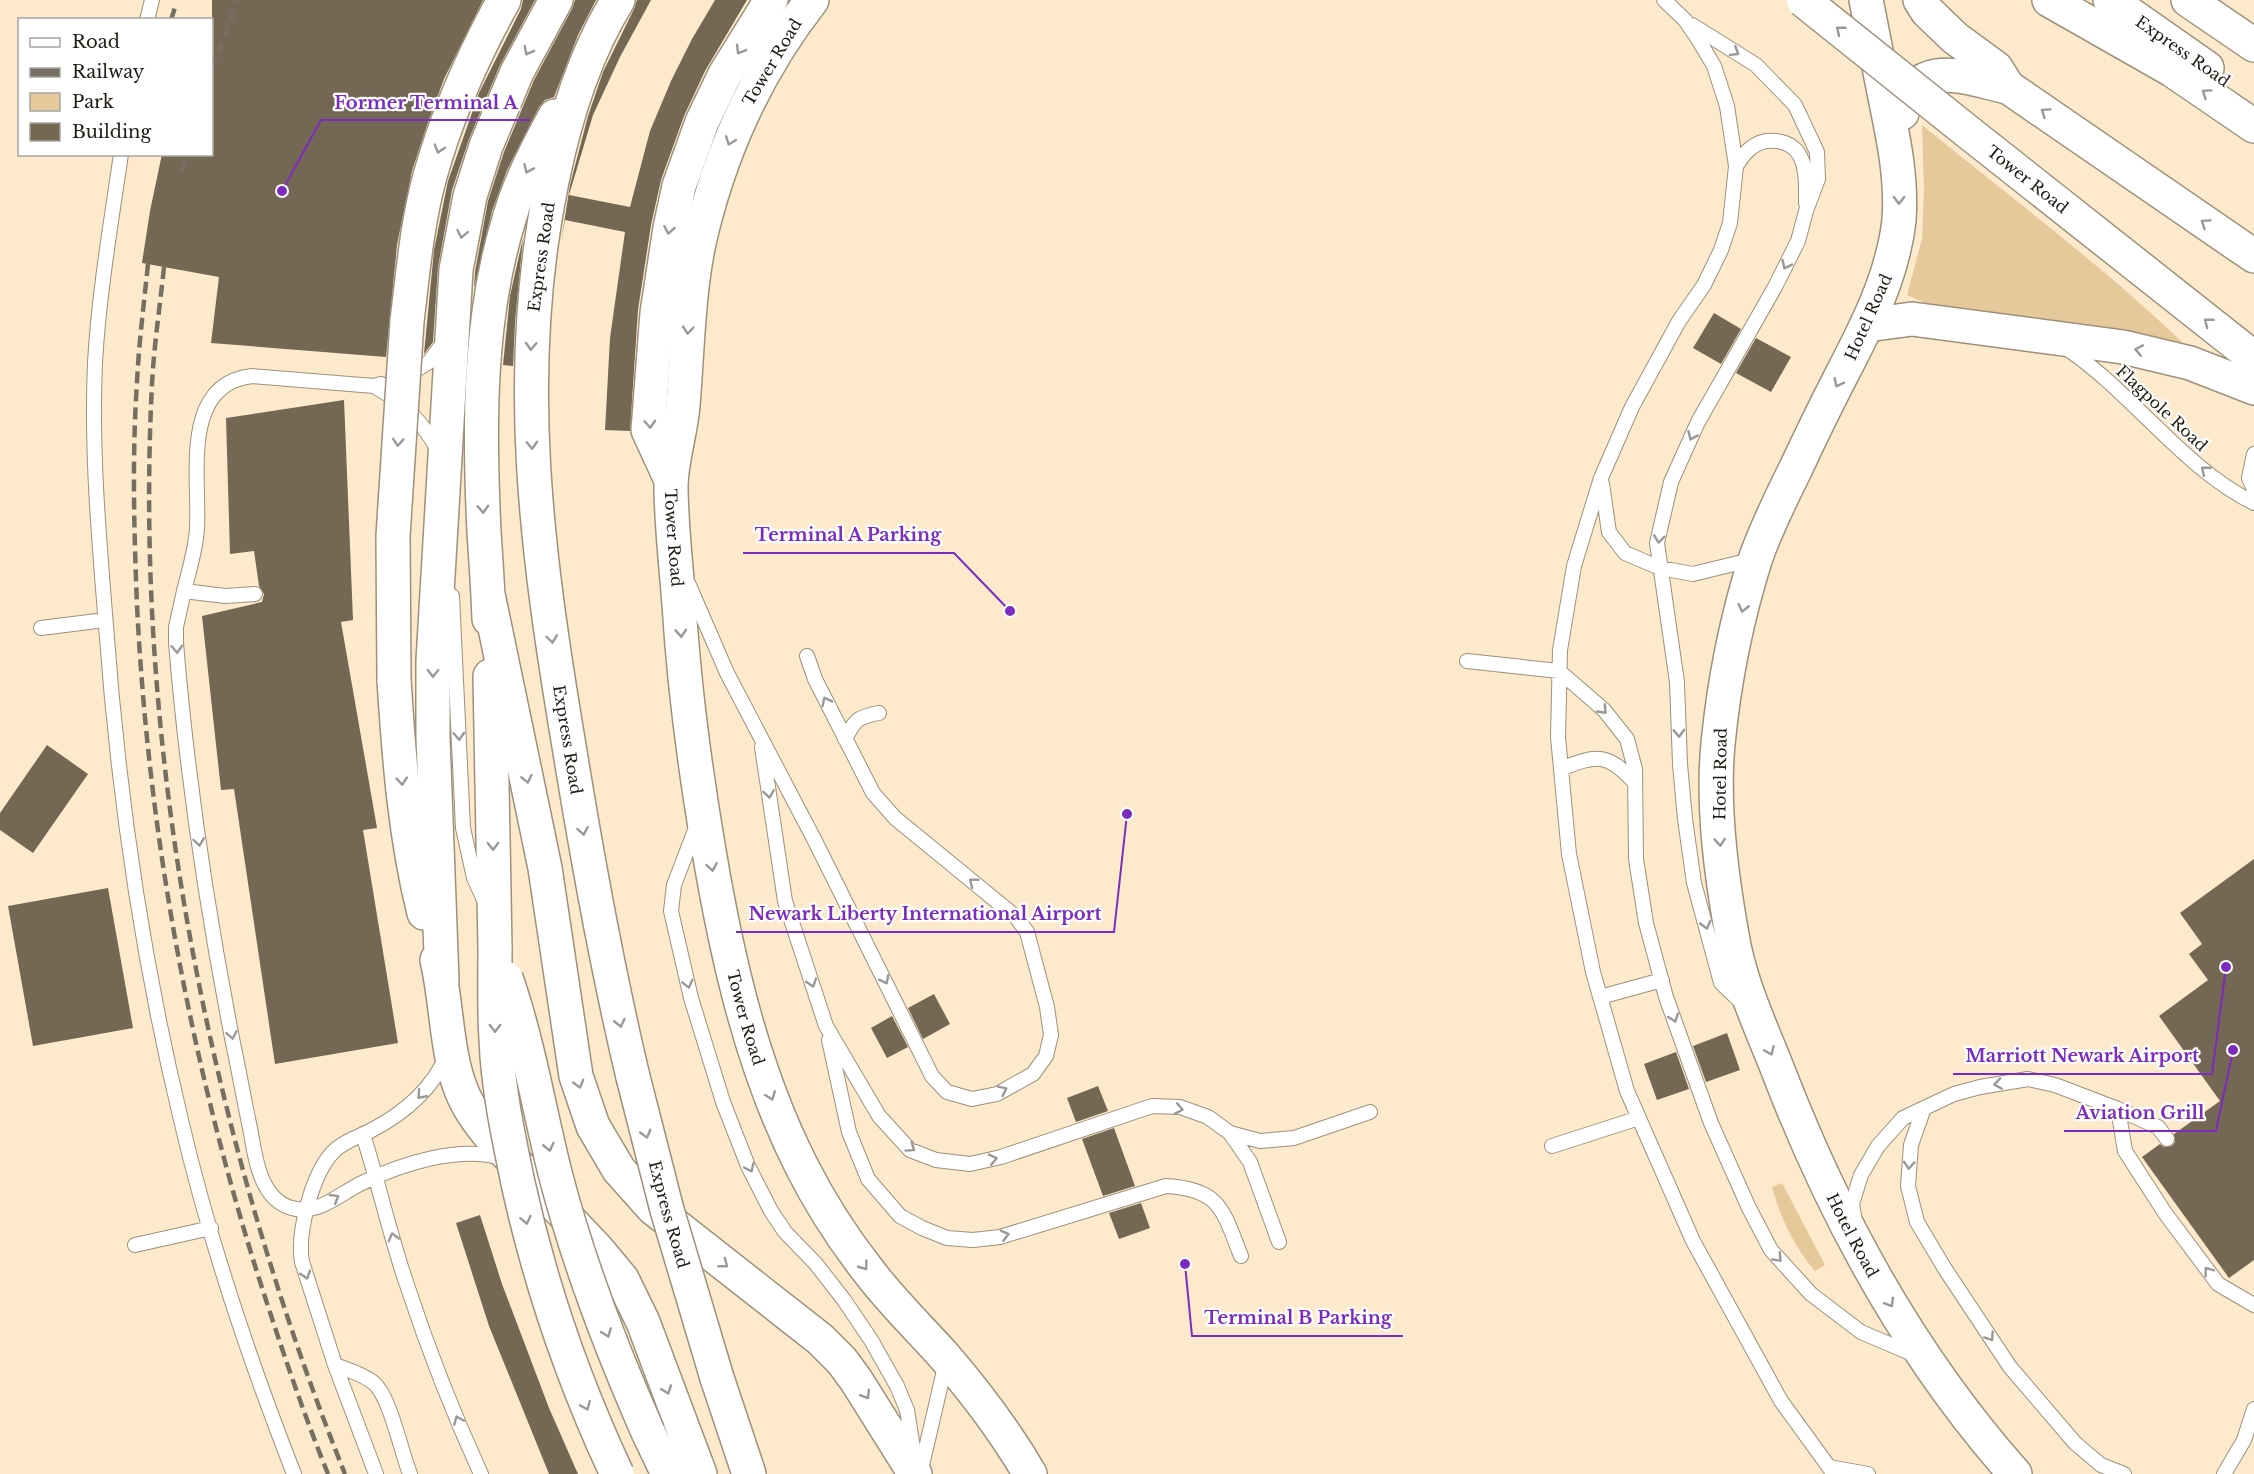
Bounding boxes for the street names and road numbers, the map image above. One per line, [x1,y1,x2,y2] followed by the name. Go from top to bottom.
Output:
[2132,11,2234,91] street label: Express Road
[738,15,806,109] street label: Tower Road
[1983,141,2073,218] street label: Tower Road
[523,201,559,313] street label: Express Road
[1840,271,1896,363] street label: Hotel Road
[2112,361,2212,455] street label: Flagpole Road
[661,489,688,588] street label: Tower Road
[549,683,587,796] street label: Express Road
[1709,727,1731,820] street label: Hotel Road
[723,968,769,1068] street label: Tower Road
[645,1159,694,1271] street label: Express Road
[1822,1190,1883,1281] street label: Hotel Road

